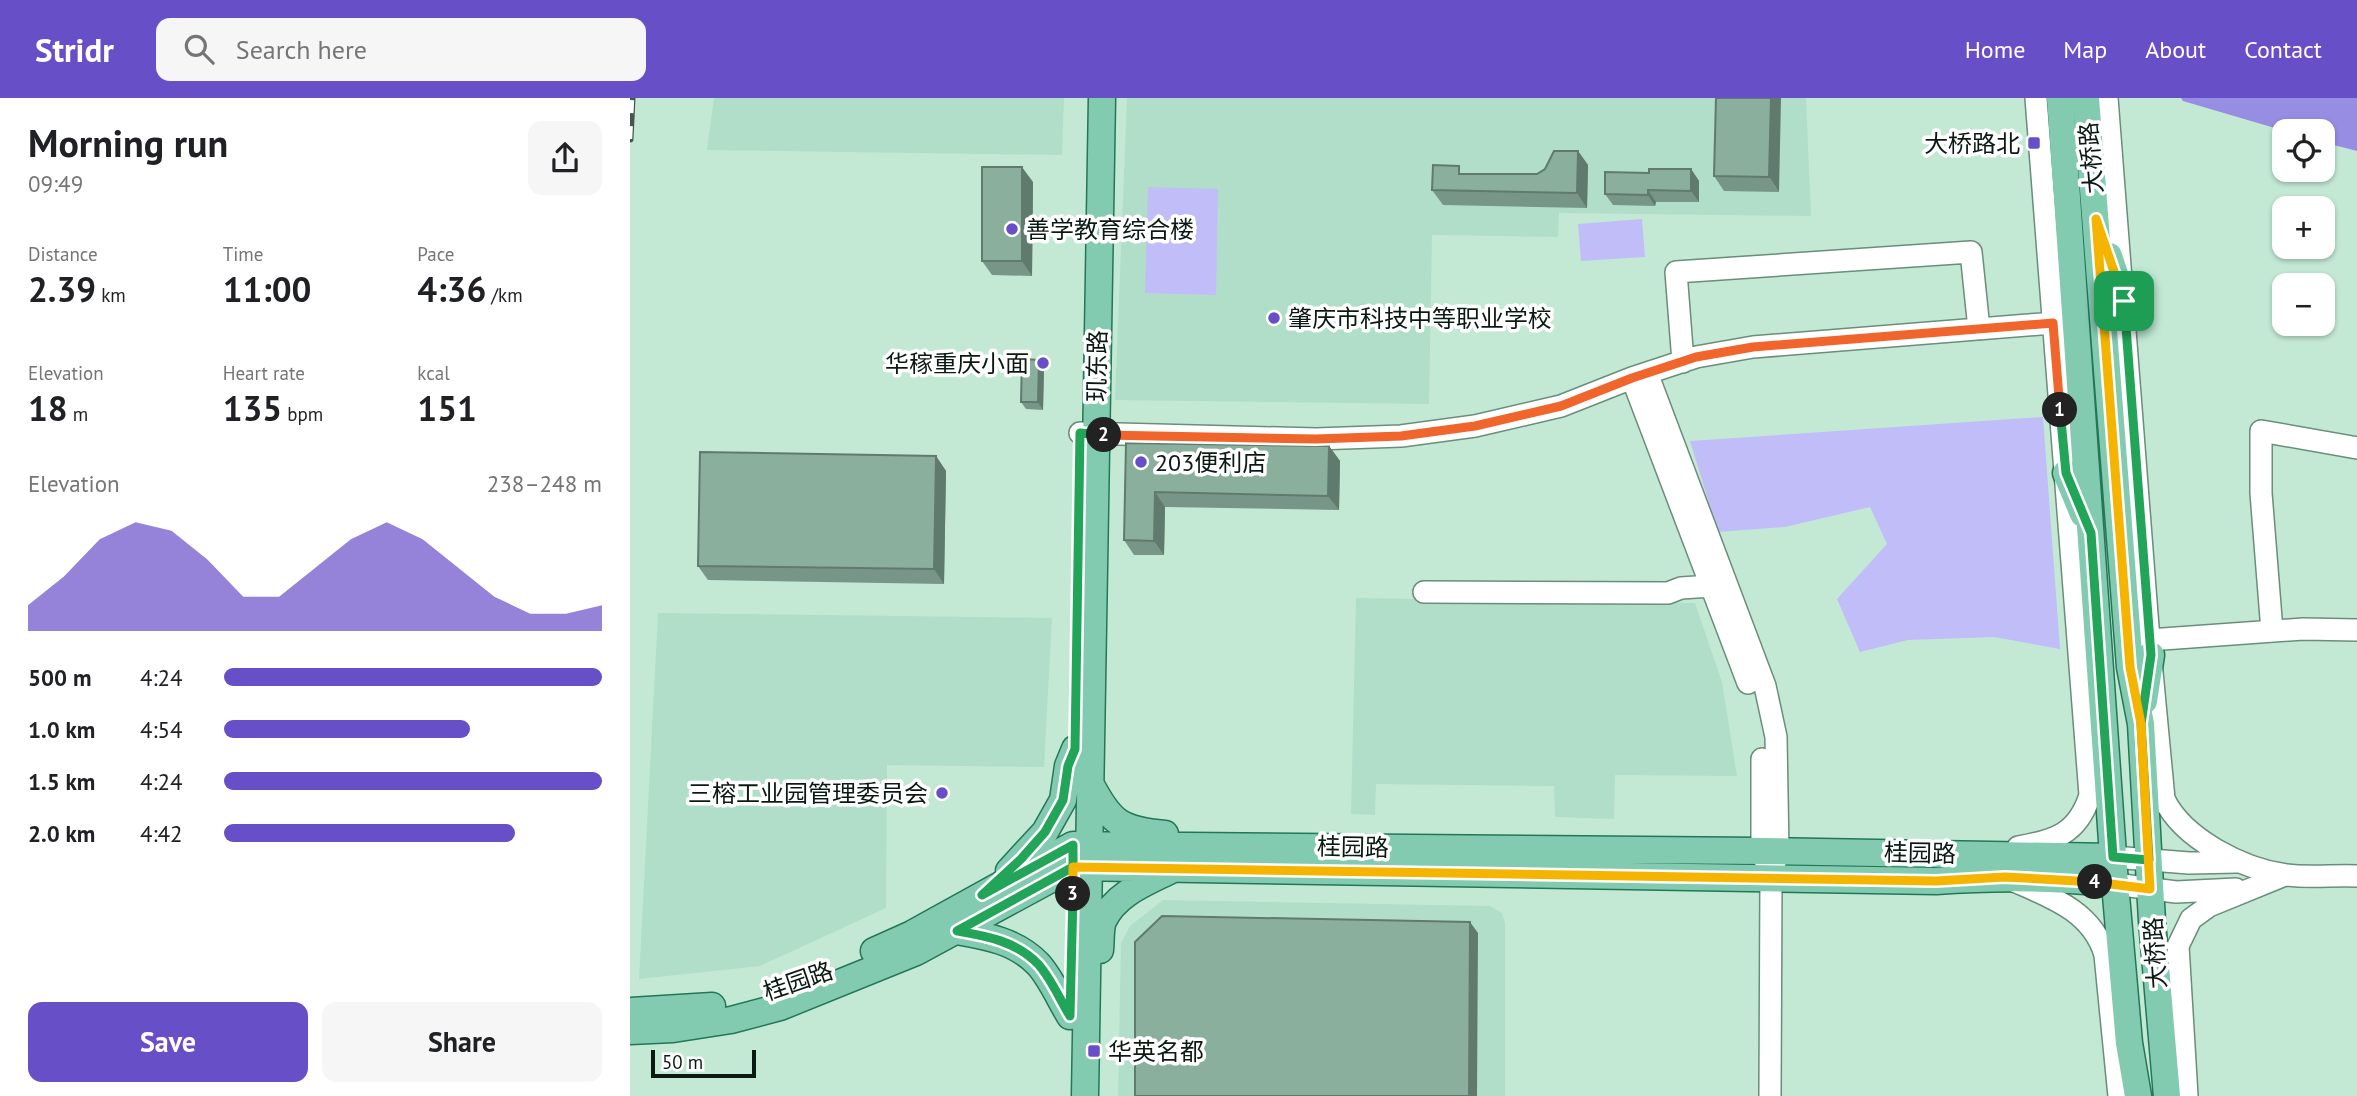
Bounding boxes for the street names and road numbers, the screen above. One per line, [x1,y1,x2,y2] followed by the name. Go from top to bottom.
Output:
[2072,121,2110,195] street label: 大桥路
[1081,330,1113,402] street label: 玑东路
[1317,831,1389,863] street label: 桂园路
[1884,837,1956,869] street label: 桂园路
[2137,916,2173,990] street label: 大桥路
[759,955,837,1007] street label: 桂园路

